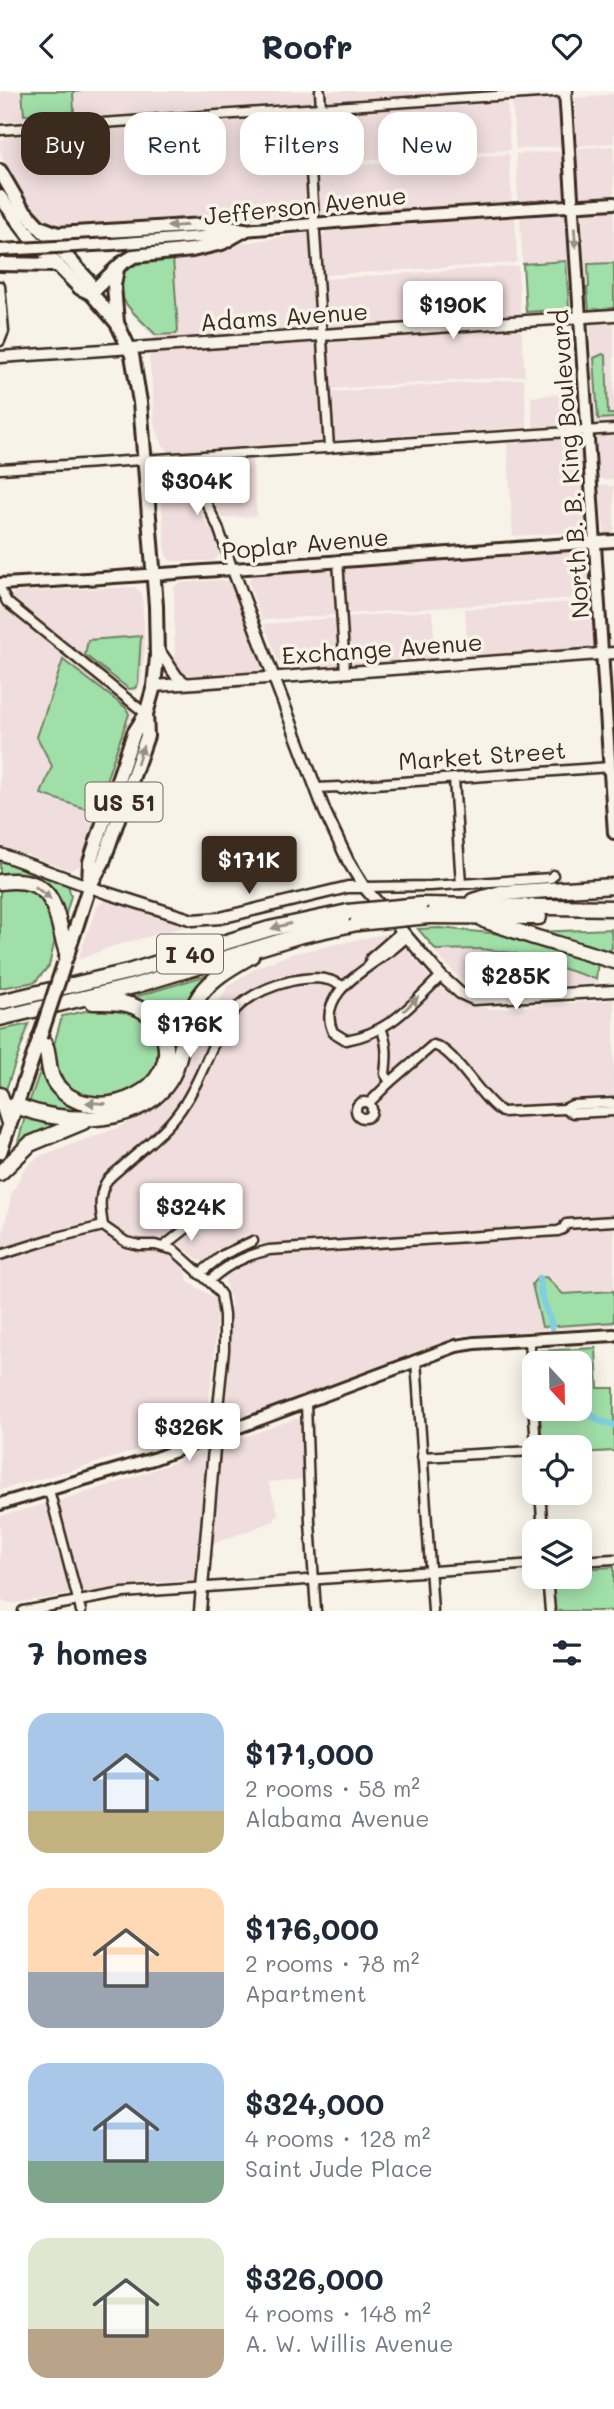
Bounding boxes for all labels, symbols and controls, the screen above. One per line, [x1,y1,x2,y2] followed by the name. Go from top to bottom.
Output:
[261,25,353,67] text: Roofr
[28,27,66,65] icon: back
[548,27,586,65] icon: heart
[21,112,110,175] chip: Buy
[124,112,226,175] chip: Rent
[240,112,364,175] chip: Filters
[378,112,477,175] chip: New
[202,179,408,231] street label: Jefferson Avenue
[166,221,188,232] one-way arrow
[570,228,581,250] one-way arrow
[404,281,502,341] pin: $190K
[419,289,487,319] text: $190K
[199,295,369,337] street label: Adams Avenue
[543,308,595,620] street label: North B. B. King Boulevard
[148,457,246,517] pin: $304K
[161,465,233,495] text: $304K
[220,520,390,566] street label: Poplar Avenue
[280,626,484,670] street label: Exchange Avenue
[397,734,567,776] street label: Market Street
[136,744,146,765] one-way arrow
[86,783,162,821] road number: US 51
[200,837,298,896] pin: $171K
[218,844,280,874] text: $171K
[34,886,52,901] one-way arrow
[271,921,292,931] one-way arrow
[157,935,223,974] road number: I 40
[467,953,565,1012] pin: $285K
[481,960,551,990] text: $285K
[402,997,419,1013] one-way arrow
[141,1000,239,1060] pin: $176K
[157,1008,223,1038] text: $176K
[85,1097,107,1108] one-way arrow
[142,1183,240,1243] pin: $324K
[156,1191,226,1221] text: $324K
[522,1351,592,1421] north arrow
[522,1351,592,1589] map controls
[140,1403,238,1463] pin: $326K
[154,1411,224,1441] text: $326K
[522,1435,592,1505] button: locate
[522,1519,592,1589] button: layers
[28,1633,148,1673] text: 7 homes
[548,1634,586,1672] icon: filters
[245,1733,374,1773] text: $171,000
[84,1741,168,1825] icon: home
[245,1773,420,1803] text: 2 rooms · 58 m²
[245,1803,430,1833] text: Alabama Avenue
[245,1908,379,1948] text: $176,000
[84,1916,168,2000] icon: home
[245,1948,419,1978] text: 2 rooms · 78 m²
[245,1978,367,2008] text: Apartment
[245,2083,384,2123] text: $324,000
[84,2091,168,2175] icon: home
[245,2123,430,2153] text: 4 rooms · 128 m²
[245,2153,433,2183] text: Saint Jude Place
[245,2258,384,2298] text: $326,000
[84,2266,168,2350] icon: home
[245,2298,431,2328] text: 4 rooms · 148 m²
[245,2328,453,2358] text: A. W. Willis Avenue

